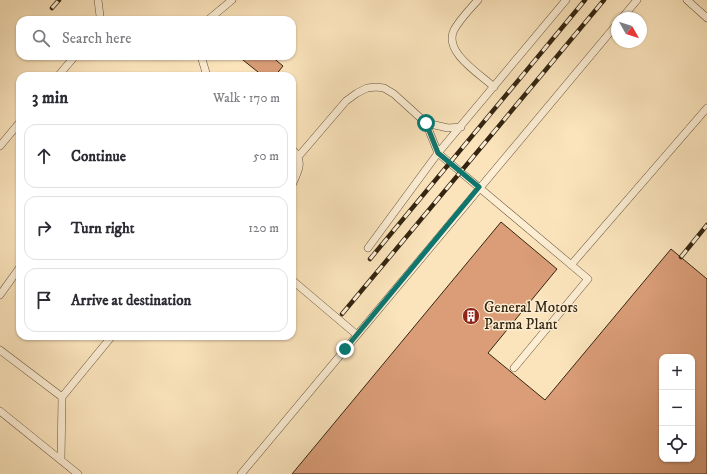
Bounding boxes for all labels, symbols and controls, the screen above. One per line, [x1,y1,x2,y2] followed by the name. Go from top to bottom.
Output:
[611,12,647,48] north arrow
[16,16,296,60] search box
[30,27,52,49] icon: search
[62,29,131,48] text: Search here
[32,87,68,109] text: 3 min
[213,90,280,106] text: Walk · 170 m
[417,114,435,132] route start
[33,145,55,167] icon: ahead
[71,147,126,166] text: Continue
[253,148,279,164] text: 50 m
[33,217,55,239] icon: right
[71,219,134,238] text: Turn right
[248,220,279,236] text: 120 m
[33,289,55,311] icon: arrive
[71,291,191,310] text: Arrive at destination
[484,298,578,334] place label: General Motors Parma Plant
[461,306,481,326] building icon: General Motors Parma Plant
[336,340,354,358] route end
[659,354,695,462] map controls
[659,354,695,390] button: +
[659,390,695,426] button: −
[659,426,695,462] button: locate

